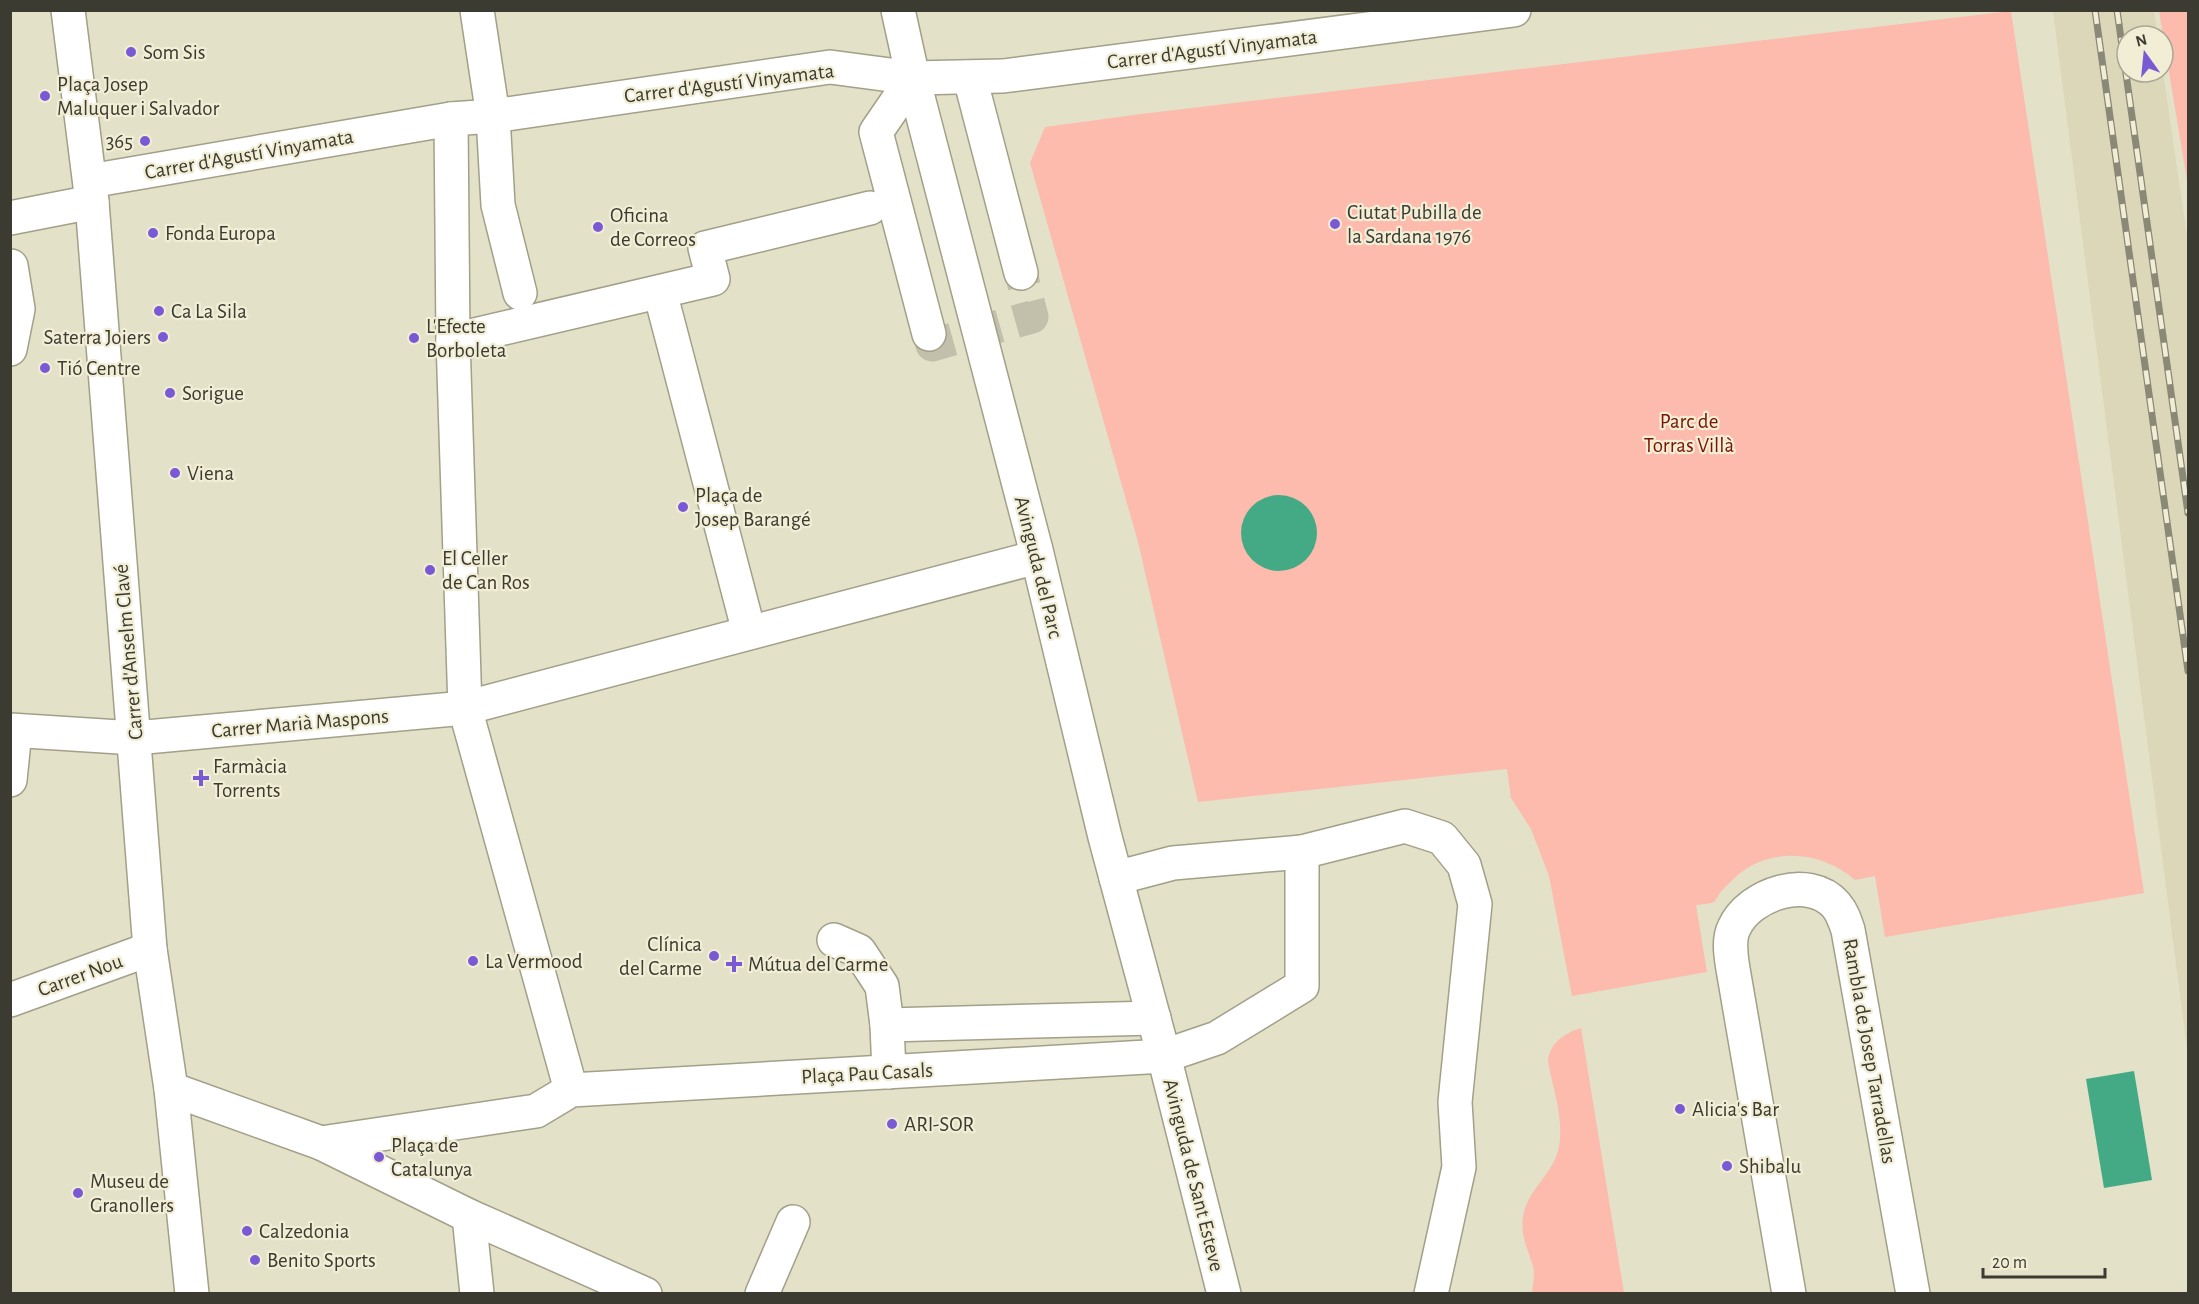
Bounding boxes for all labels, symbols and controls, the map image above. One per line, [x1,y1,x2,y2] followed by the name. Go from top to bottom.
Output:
[2115,24,2175,84] north arrow
[1106,26,1319,73] street label: Carrer d'Agustí Vinyamata
[2134,31,2149,50] text: N
[143,42,206,63] place label: Som Sis
[124,45,138,59] marker: Som Sis
[623,60,836,107] street label: Carrer d'Agustí Vinyamata
[57,74,219,119] place label: Plaça Josep Maluquer i Salvador
[38,89,52,103] marker: Plaça Josep Maluquer i Salvador
[143,126,355,183] street label: Carrer d'Agustí Vinyamata
[106,131,133,152] place label: 365
[138,134,152,148] marker: 365
[1347,202,1482,247] place label: Ciutat Pubilla de la Sardana 1976
[610,205,696,250] place label: Oficina de Correos
[1328,217,1342,231] marker: Ciutat Pubilla de la Sardana 1976
[591,220,605,234] marker: Oficina de Correos
[165,223,276,244] place label: Fonda Europa
[146,226,160,240] marker: Fonda Europa
[171,301,247,322] place label: Ca La Sila
[152,304,166,318] marker: Ca La Sila
[426,316,507,361] place label: L'Efecte Borboleta
[43,327,151,348] place label: Saterra Joiers
[156,330,170,344] marker: Saterra Joiers
[407,331,421,345] marker: L'Efecte Borboleta
[57,358,140,379] place label: Tió Centre
[38,361,52,375] marker: Tió Centre
[182,383,244,404] place label: Sorigue
[163,386,177,400] marker: Sorigue
[1644,411,1734,456] park label: Parc de Torras Villà
[187,463,234,484] place label: Viena
[168,466,182,480] marker: Viena
[695,485,811,530] place label: Plaça de Josep Barangé
[1011,494,1066,640] street label: Avinguda del Parc
[676,500,690,514] marker: Plaça de Josep Barangé
[442,548,530,593] place label: El Celler de Can Ros
[110,563,147,741] street label: Carrer d'Anselm Clavé
[423,563,437,577] marker: El Celler de Can Ros
[210,705,390,742] street label: Carrer Marià Maspons
[213,756,287,801] place label: Farmàcia Torrents
[194,771,208,785] marker: Farmàcia Torrents
[619,934,702,979] place label: Clínica del Carme
[1839,937,1900,1165] street label: Rambla de Josep Tarradellas
[707,949,721,963] marker: Clínica del Carme
[35,950,126,1001] street label: Carrer Nou
[485,951,583,972] place label: La Vermood
[466,954,480,968] marker: La Vermood
[748,954,888,975] place label: Mútua del Carme
[725,955,743,973] marker: Mútua del Carme
[800,1060,934,1087] street label: Plaça Pau Casals
[1159,1077,1228,1274] street label: Avinguda de Sant Esteve
[1692,1099,1779,1120] place label: Alicia's Bar
[1673,1102,1687,1116] marker: Alicia's Bar
[904,1114,974,1135] place label: ARI-SOR
[885,1117,899,1131] marker: ARI-SOR
[391,1135,473,1180] place label: Plaça de Catalunya
[372,1150,386,1164] marker: Plaça de Catalunya
[1739,1156,1801,1177] place label: Shibalu
[1720,1159,1734,1173] marker: Shibalu
[90,1171,174,1216] place label: Museu de Granollers
[71,1186,85,1200] marker: Museu de Granollers
[259,1221,350,1242] place label: Calzedonia
[240,1224,254,1238] marker: Calzedonia
[1983,1241,2104,1279] scale bar
[267,1250,376,1271] place label: Benito Sports
[248,1253,262,1267] marker: Benito Sports
[1992,1254,2027,1272] text: 20 m

